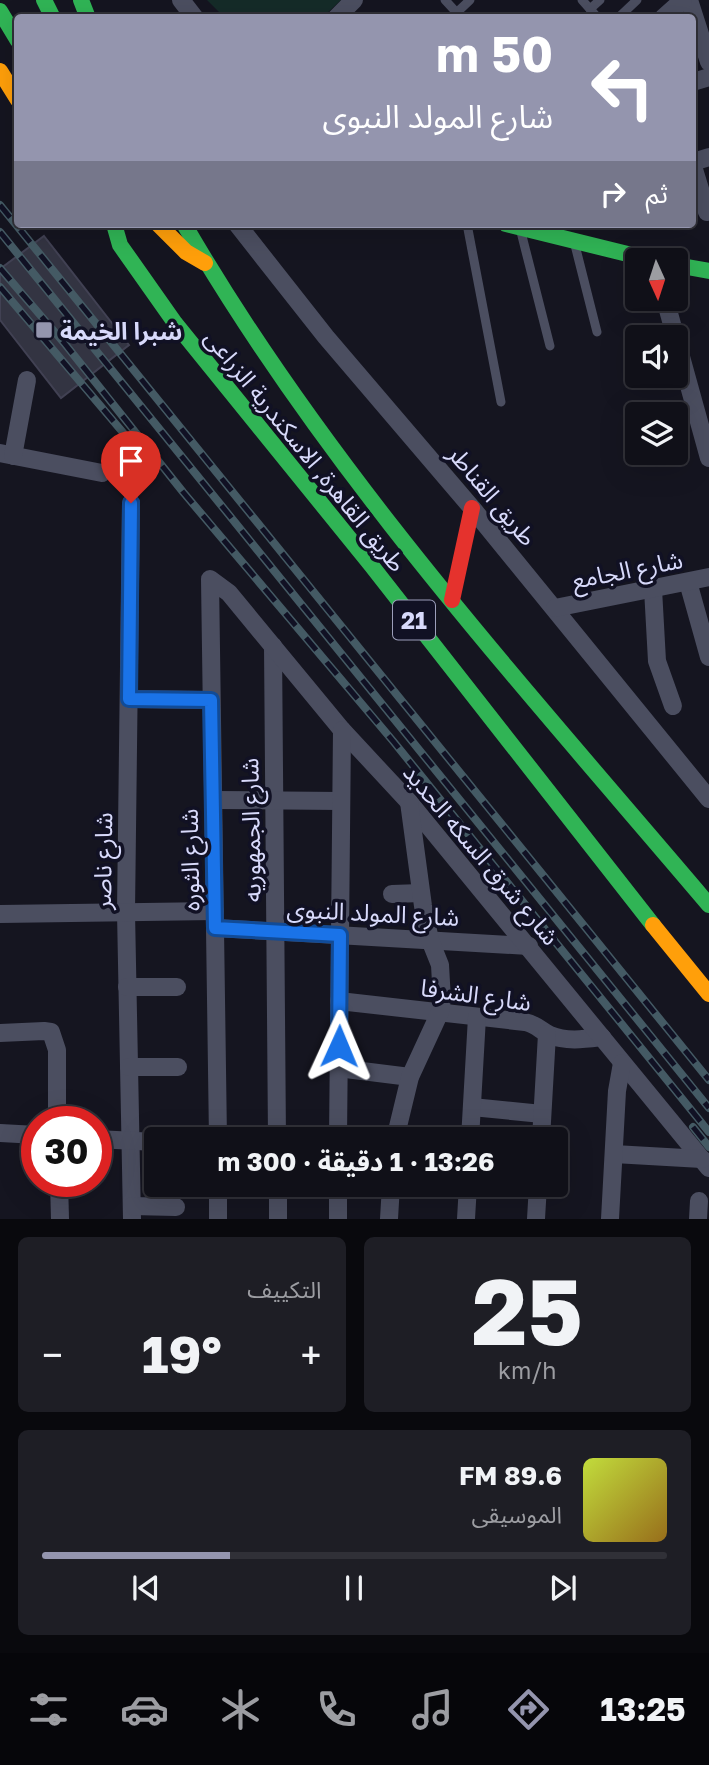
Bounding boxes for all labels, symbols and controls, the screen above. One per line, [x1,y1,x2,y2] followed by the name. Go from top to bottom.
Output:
[436,24,553,83] text: 50 m
[577,42,668,133] icon: left
[322,97,553,135] text: شارع المولد النبوى
[594,175,632,213] icon: right
[646,178,668,209] text: ثم
[625,248,688,312] north arrow
[625,248,688,465] map controls
[60,316,182,346] place label: شبرا الخيمة
[34,320,54,340] marker: شبرا الخيمة
[198,323,413,578] street label: طريق القاهرة, الاسكندرية الزراعى
[625,325,688,388] button: sound
[625,402,688,465] button: layers
[101,431,161,503] pin
[440,438,543,552] street label: طريق القناطر
[112,442,150,480] icon: arrive
[569,544,686,598] street label: شارع الجامع
[393,600,435,640] road number: 21
[234,758,270,902] street label: شارع الجمهوريه
[395,758,566,953] street label: شارع شرق السكه الحديد
[174,808,208,912] street label: شارع الثوره
[87,812,121,911] street label: شارع ناصر
[286,893,460,935] street label: شارع المولد النبوى
[418,972,533,1020] street label: شارع الشرفا
[302,1009,376,1083] position arrow
[21,1106,112,1197] speed limit sign: 30
[218,1146,494,1177] text: 13:26 · 1 دقيقة · 300 m
[472,1256,583,1365] text: 25
[247,1275,322,1303] text: التكييف
[142,1322,222,1384] text: 19°
[42,1332,63,1377] text: −
[301,1332,322,1377] text: +
[498,1356,557,1384] text: km/h
[459,1460,562,1491] text: 89.6 FM
[471,1500,562,1528] text: الموسيقى
[127,1569,165,1607] icon: previous
[335,1569,373,1607] icon: pause
[544,1569,582,1607] icon: next
[24,1685,73,1734] icon: filters
[120,1685,169,1734] icon: car
[216,1685,265,1734] icon: climate
[312,1685,361,1734] icon: phone
[408,1685,457,1734] icon: music
[504,1685,553,1734] icon: directions
[600,1690,685,1728] text: 13:25

